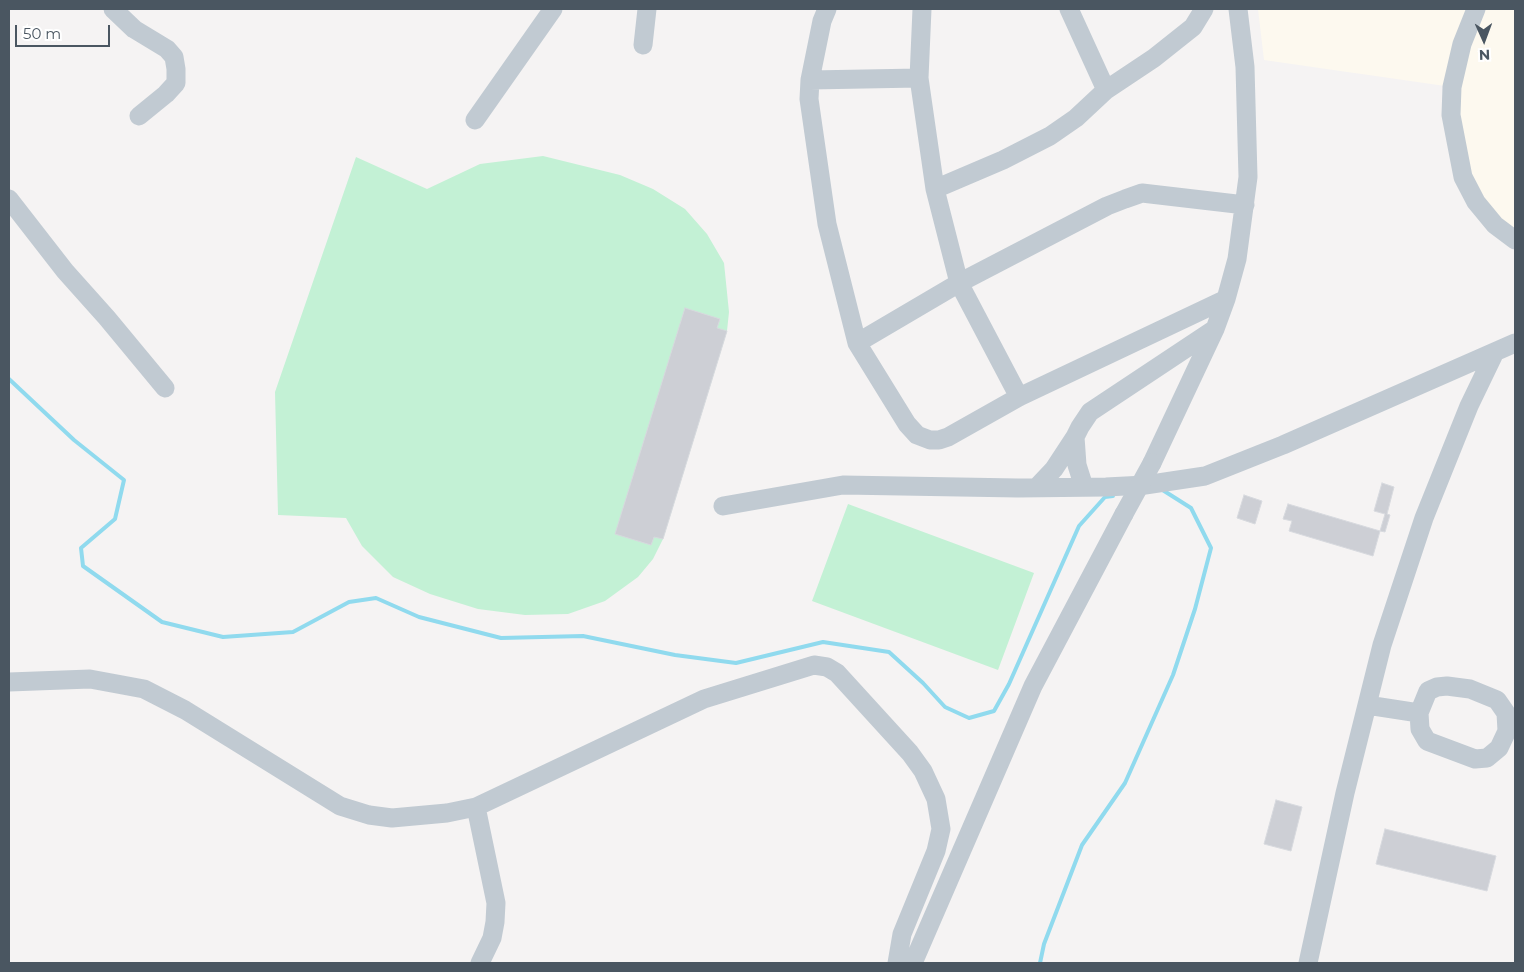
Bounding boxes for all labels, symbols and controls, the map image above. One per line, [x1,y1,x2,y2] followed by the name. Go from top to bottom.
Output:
[18,15,112,47] scale bar
[1459,15,1509,65] north arrow
[23,24,61,43] text: 50 m
[1479,46,1490,64] text: N

